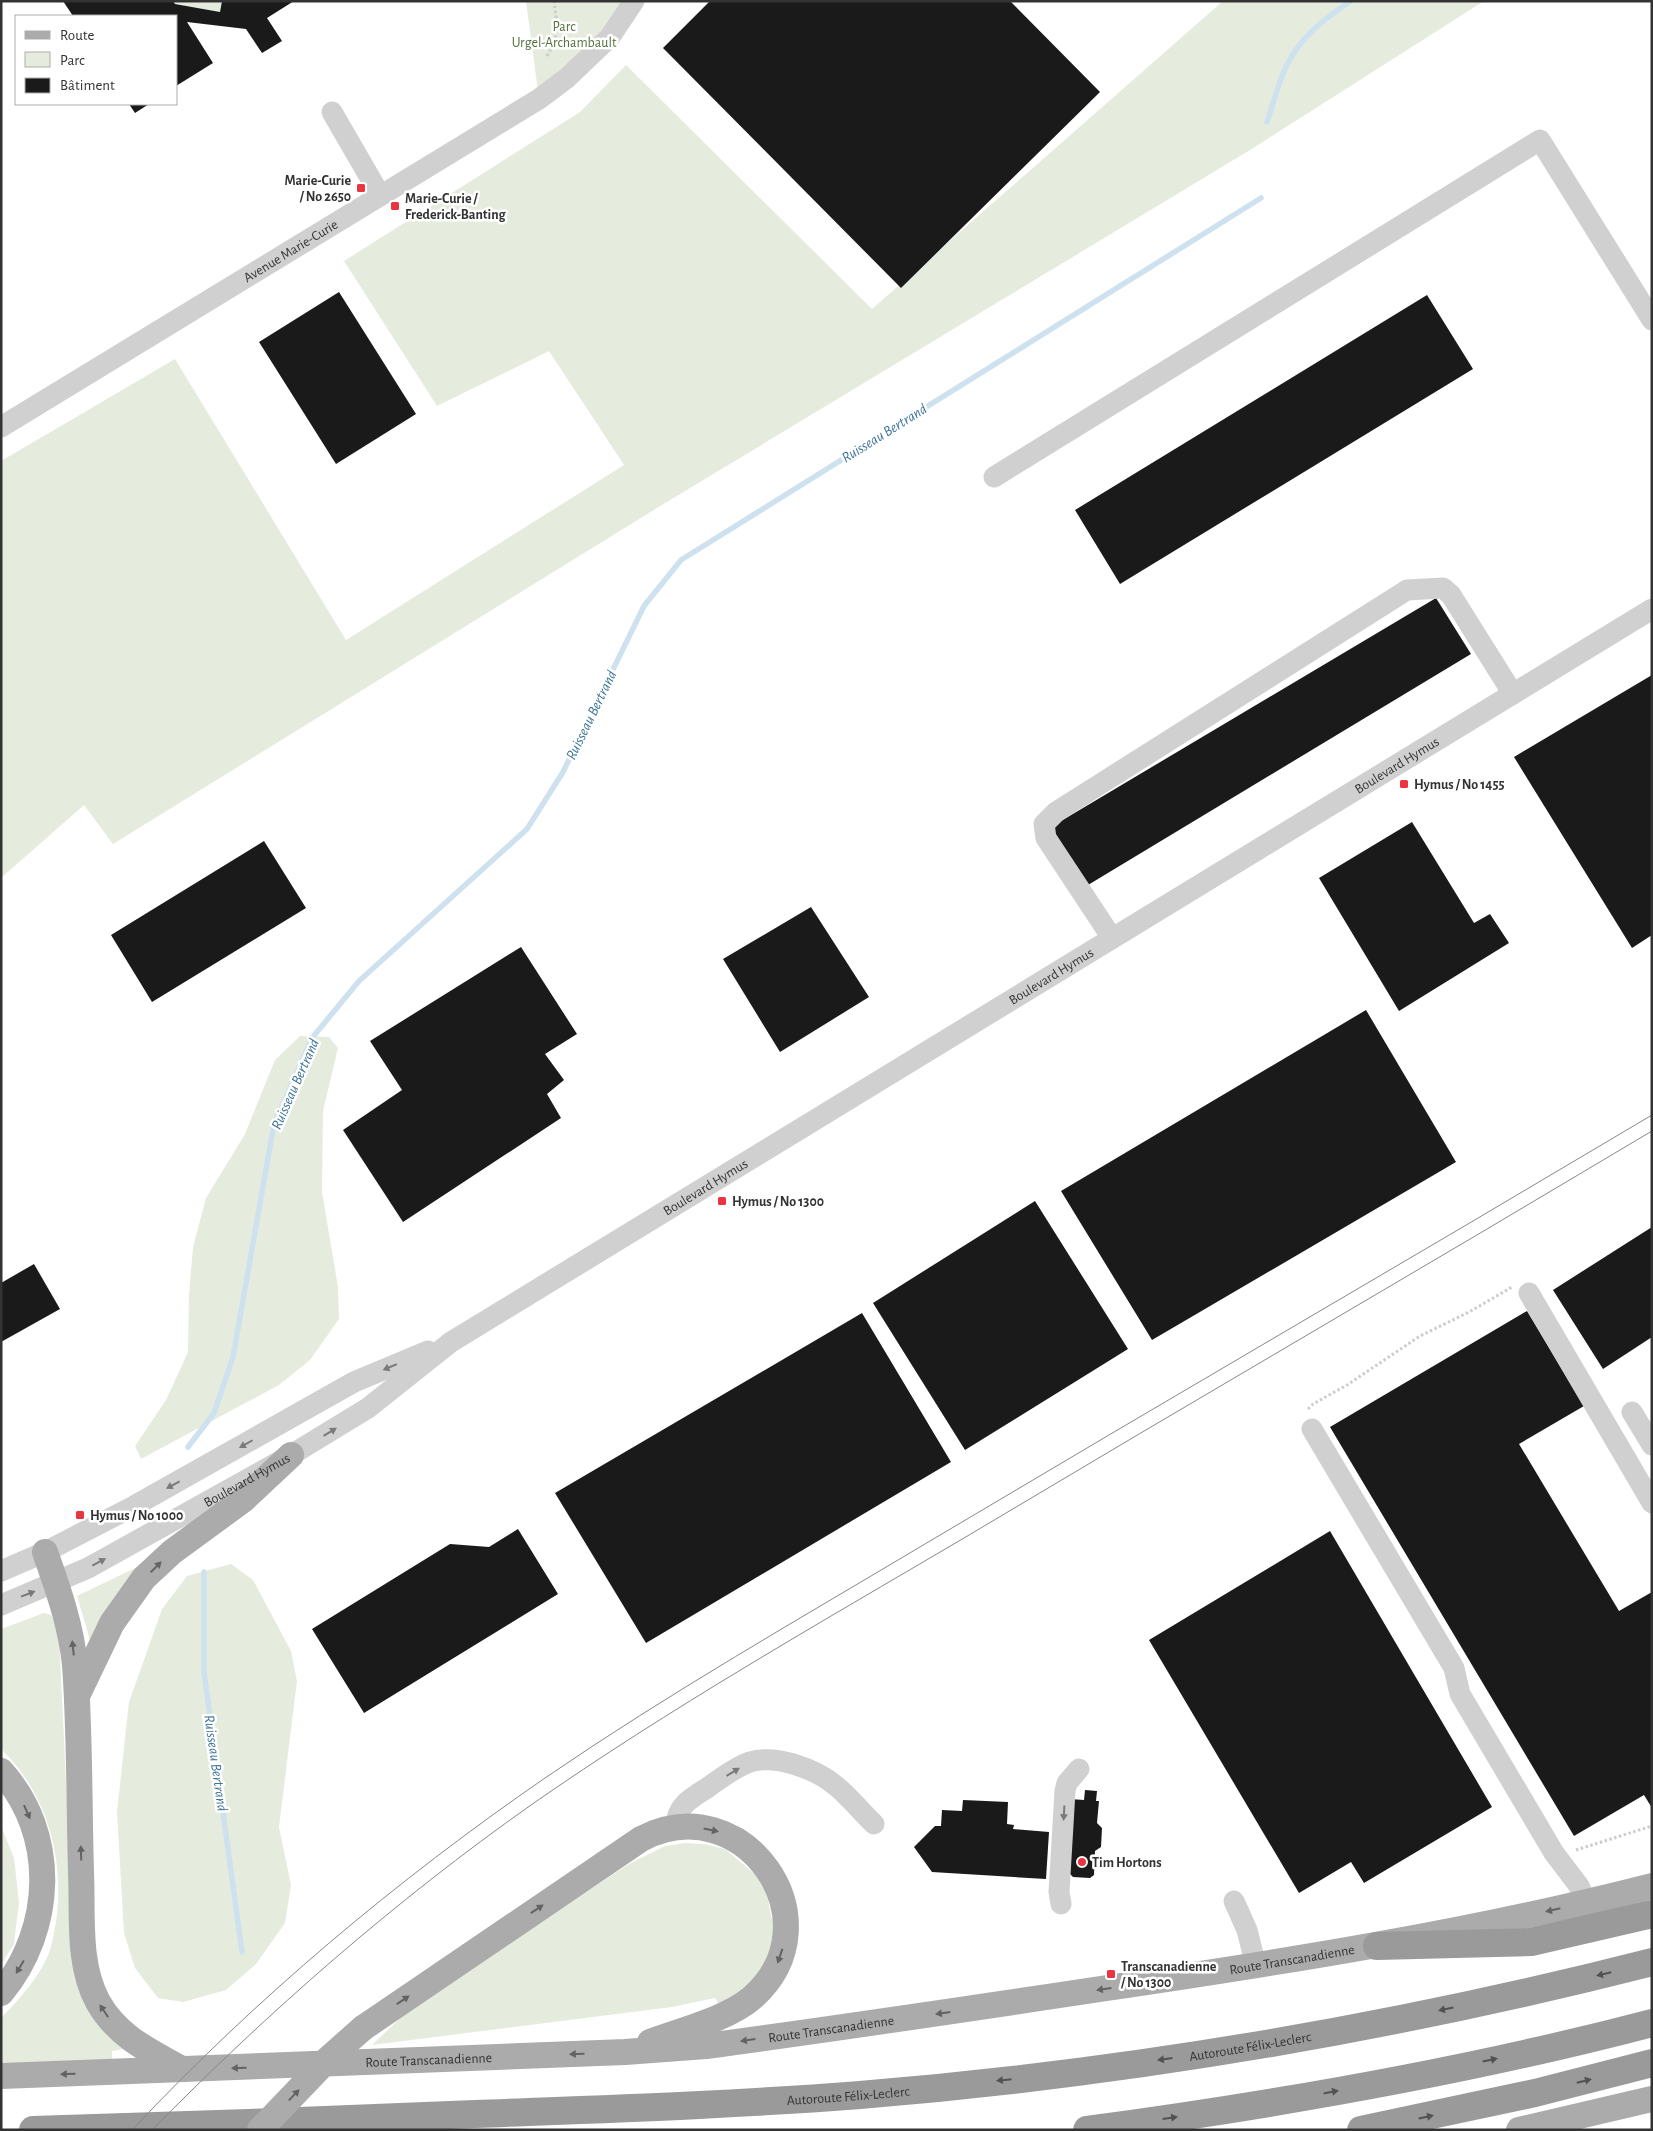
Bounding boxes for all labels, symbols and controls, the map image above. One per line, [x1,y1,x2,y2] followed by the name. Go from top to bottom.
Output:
[15,15,178,105] legend
[512,20,617,50] park label: Parc Urgel-Archambault
[60,28,94,43] text: Route
[60,53,85,68] text: Parc
[60,78,115,93] text: Bâtiment
[285,174,351,204] place label: Marie-Curie / No 2650
[355,182,367,194] marker: Marie-Curie / No 2650
[405,192,507,222] place label: Marie-Curie / Frederick-Banting
[389,200,401,212] marker: Marie-Curie / Frederick-Banting
[241,217,341,285] street label: Avenue Marie-Curie
[839,401,930,466] water label: Ruisseau Bertrand
[563,668,620,762] water label: Ruisseau Bertrand
[1353,735,1442,797] street label: Boulevard Hymus
[1398,778,1410,790] marker: Hymus / No 1455
[1414,778,1504,792] place label: Hymus / No 1455
[1007,946,1096,1008] street label: Boulevard Hymus
[269,1036,322,1132] water label: Ruisseau Bertrand
[661,1157,750,1219] street label: Boulevard Hymus
[716,1195,728,1207] marker: Hymus / No 1300
[732,1195,824,1209] place label: Hymus / No 1300
[382,1363,397,1371] one-way arrow
[324,1428,337,1437] one-way arrow
[239,1440,252,1449] one-way arrow
[202,1451,292,1510] street label: Boulevard Hymus
[166,1481,180,1489] one-way arrow
[74,1509,86,1521] marker: Hymus / No 1000
[90,1509,183,1523] place label: Hymus / No 1000
[92,1558,107,1566] one-way arrow
[150,1561,162,1573] one-way arrow
[21,1590,36,1597] one-way arrow
[69,1640,77,1656] one-way arrow
[201,1714,230,1813] water label: Ruisseau Bertrand
[726,1767,739,1776] one-way arrow
[24,1805,32,1819] one-way arrow
[1059,1805,1067,1821] one-way arrow
[703,1826,719,1834] one-way arrow
[77,1844,85,1860] one-way arrow
[1076,1856,1088,1868] marker: Tim Hortons
[1092,1856,1162,1870] place label: Tim Hortons
[530,1904,544,1914] one-way arrow
[1546,1906,1561,1914] one-way arrow
[1228,1943,1356,1977] street label: Route Transcanadienne
[775,1949,783,1964] one-way arrow
[1120,1960,1217,1990] place label: Transcanadienne / No 1300
[15,1961,24,1974] one-way arrow
[1105,1968,1117,1980] marker: Transcanadienne / No 1300
[1597,1970,1612,1978] one-way arrow
[1096,1985,1112,1993] one-way arrow
[396,1995,409,2005] one-way arrow
[99,2004,109,2018] one-way arrow
[1438,2005,1453,2013] one-way arrow
[935,2009,951,2017] one-way arrow
[768,2014,895,2045] street label: Route Transcanadienne
[1188,2030,1313,2064] street label: Autoroute Félix-Leclerc
[739,2036,755,2044] one-way arrow
[568,2050,584,2058] one-way arrow
[365,2051,492,2070] street label: Route Transcanadienne
[1157,2055,1173,2063] one-way arrow
[1483,2056,1498,2064] one-way arrow
[231,2064,247,2072] one-way arrow
[59,2070,75,2078] one-way arrow
[996,2076,1012,2084] one-way arrow
[1577,2077,1592,2085] one-way arrow
[786,2085,911,2108] street label: Autoroute Félix-Leclerc
[1323,2087,1339,2095] one-way arrow
[288,2089,300,2101] one-way arrow
[1418,2112,1434,2120] one-way arrow
[1163,2114,1179,2122] one-way arrow

